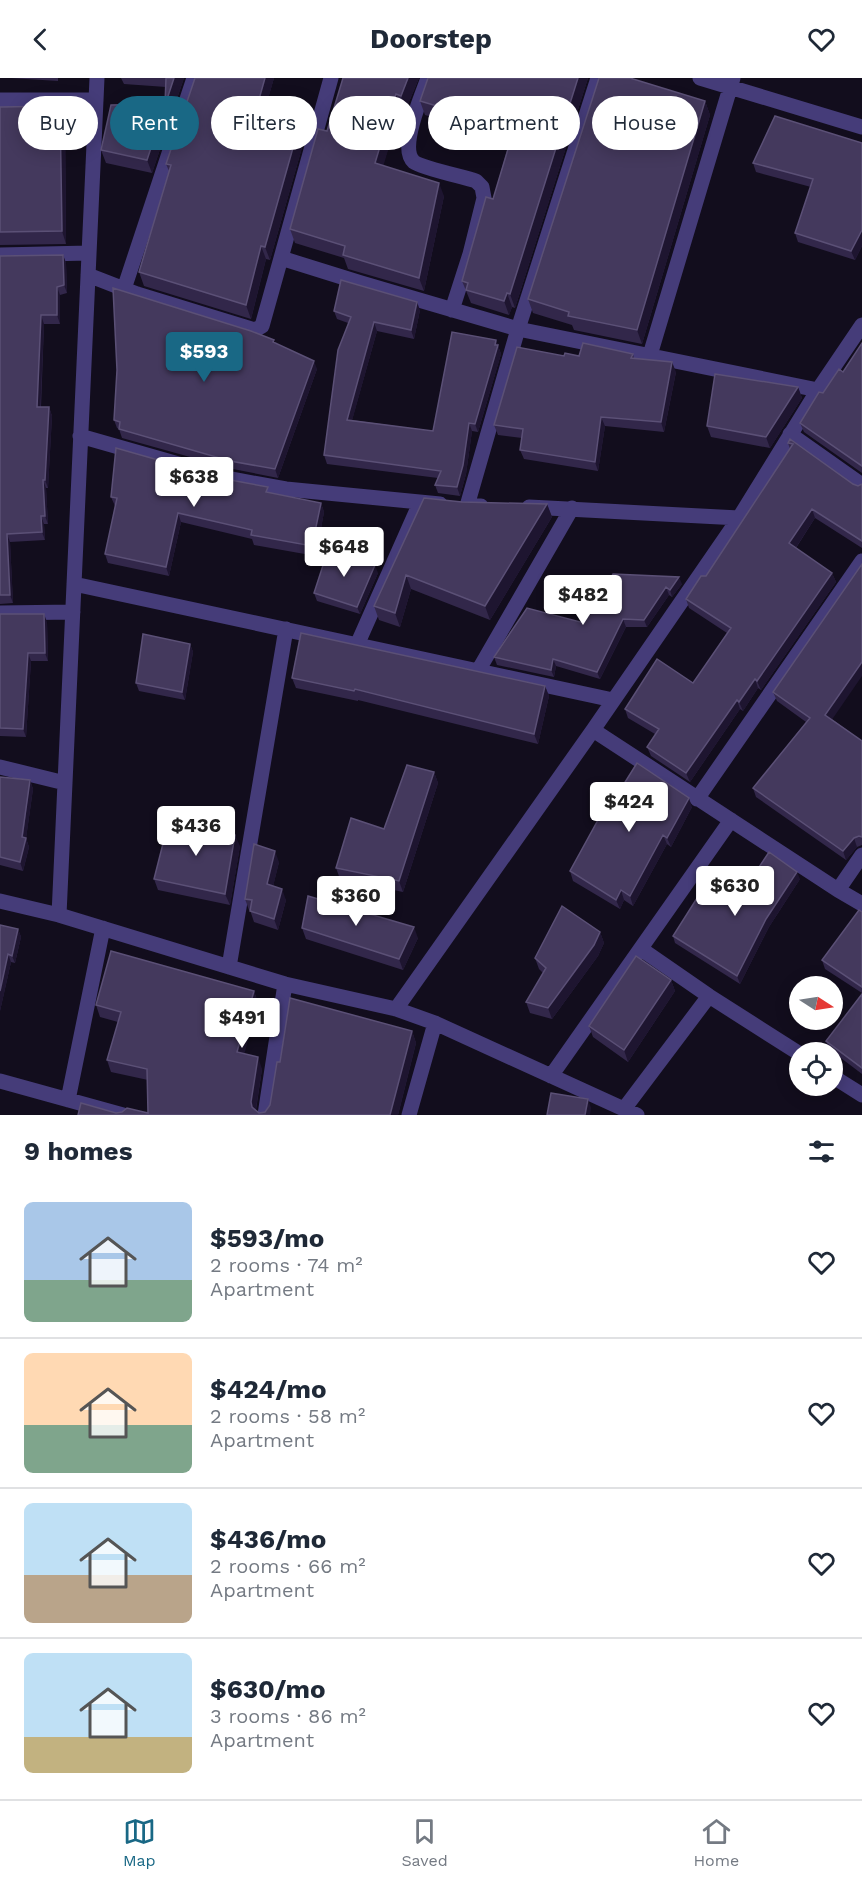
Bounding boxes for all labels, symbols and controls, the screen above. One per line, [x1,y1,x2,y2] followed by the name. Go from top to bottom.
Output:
[24,23,57,56] icon: back
[370,23,492,55] text: Doorstep
[805,23,838,56] icon: heart
[18,96,98,150] chip: Buy
[110,96,199,150] chip: Rent
[211,96,317,150] chip: Filters
[329,96,416,150] chip: New
[428,96,580,150] chip: Apartment
[592,96,698,150] chip: House
[168,332,240,383] pin: $593
[180,339,228,363] text: $593
[158,457,230,508] pin: $638
[169,464,219,488] text: $638
[308,527,380,578] pin: $648
[319,534,369,558] text: $648
[547,575,619,626] pin: $482
[558,582,608,606] text: $482
[593,782,665,833] pin: $424
[604,789,654,813] text: $424
[160,806,232,857] pin: $436
[171,813,221,837] text: $436
[699,866,771,917] pin: $630
[710,873,760,897] text: $630
[320,876,392,927] pin: $360
[331,883,381,907] text: $360
[789,976,843,1030] north arrow
[789,976,843,1096] map controls
[206,998,278,1049] pin: $491
[219,1005,265,1029] text: $491
[789,1042,843,1096] button: locate
[805,1135,838,1168] icon: filters
[24,1136,133,1166] text: 9 homes
[210,1223,324,1253] text: $593/mo
[72,1226,144,1298] icon: home
[805,1246,838,1279] icon: heart
[210,1253,363,1277] text: 2 rooms · 74 m²
[210,1277,314,1301] text: Apartment
[210,1374,326,1404] text: $424/mo
[72,1377,144,1449] icon: home
[805,1397,838,1430] icon: heart
[210,1404,365,1428] text: 2 rooms · 58 m²
[210,1428,314,1452] text: Apartment
[210,1524,326,1554] text: $436/mo
[72,1527,144,1599] icon: home
[805,1547,838,1580] icon: heart
[210,1554,366,1578] text: 2 rooms · 66 m²
[210,1578,314,1602] text: Apartment
[210,1674,326,1704] text: $630/mo
[72,1677,144,1749] icon: home
[805,1697,838,1730] icon: heart
[210,1704,366,1728] text: 3 rooms · 86 m²
[210,1728,314,1752] text: Apartment
[123,1815,156,1870] tab: Map
[401,1815,448,1870] tab: Saved
[693,1815,739,1870] tab: Home

